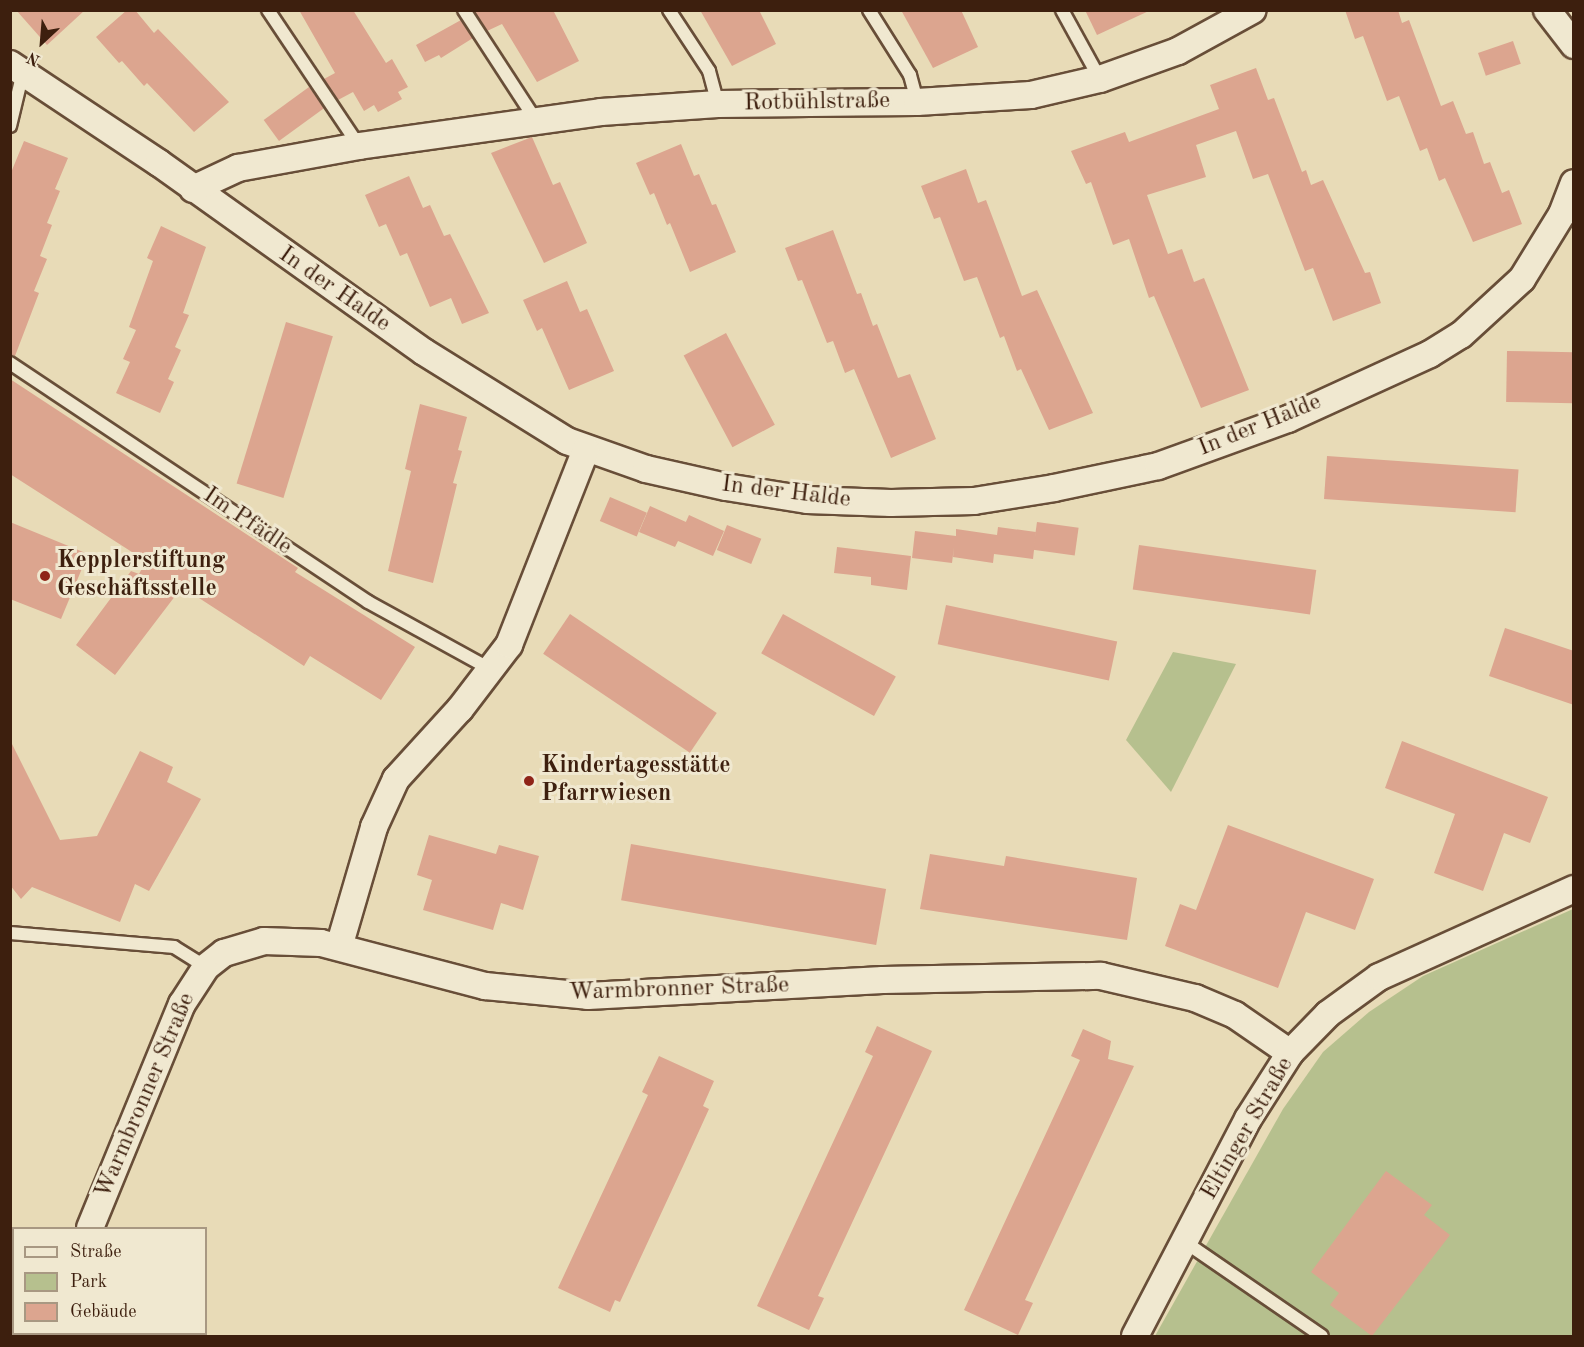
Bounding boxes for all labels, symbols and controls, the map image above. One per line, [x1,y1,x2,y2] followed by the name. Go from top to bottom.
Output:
[12,12,72,72] north arrow
[25,48,43,68] text: N
[744,87,890,119] street label: Rotbühlstraße
[272,241,396,339] street label: In der Halde
[1194,388,1326,464] street label: In der Halde
[720,471,852,515] street label: In der Halde
[197,482,297,562] street label: Im Pfädle
[57,548,225,604] place label: Kepplerstiftung Geschäftsstelle
[38,569,52,583] marker: Kepplerstiftung Geschäftsstelle
[541,753,731,809] place label: Kindertagesstätte Pfarrwiesen
[522,774,536,788] marker: Kindertagesstätte Pfarrwiesen
[568,972,790,1008] street label: Warmbronner Straße
[90,989,202,1203] street label: Warmbronner Straße
[1196,1052,1300,1206] street label: Eltinger Straße
[12,1227,207,1335] legend
[70,1243,121,1261] text: Straße
[70,1273,107,1291] text: Park
[70,1303,137,1321] text: Gebäude

